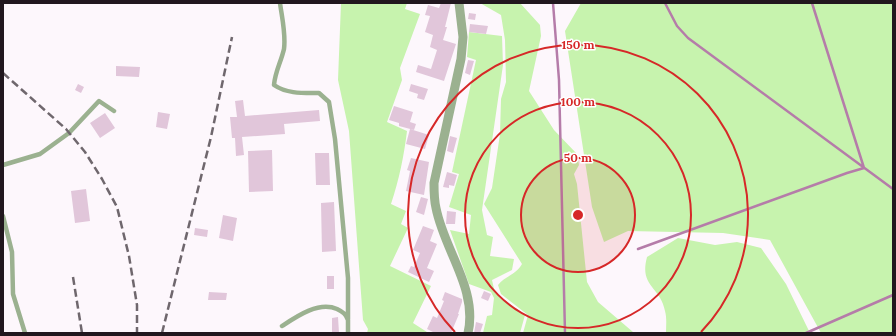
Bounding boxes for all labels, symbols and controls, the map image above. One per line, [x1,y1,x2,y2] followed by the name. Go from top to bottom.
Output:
[561,37,595,52] text: 150 m
[561,94,595,109] text: 100 m
[564,150,592,165] text: 50 m
[571,208,585,222] centre of rings

